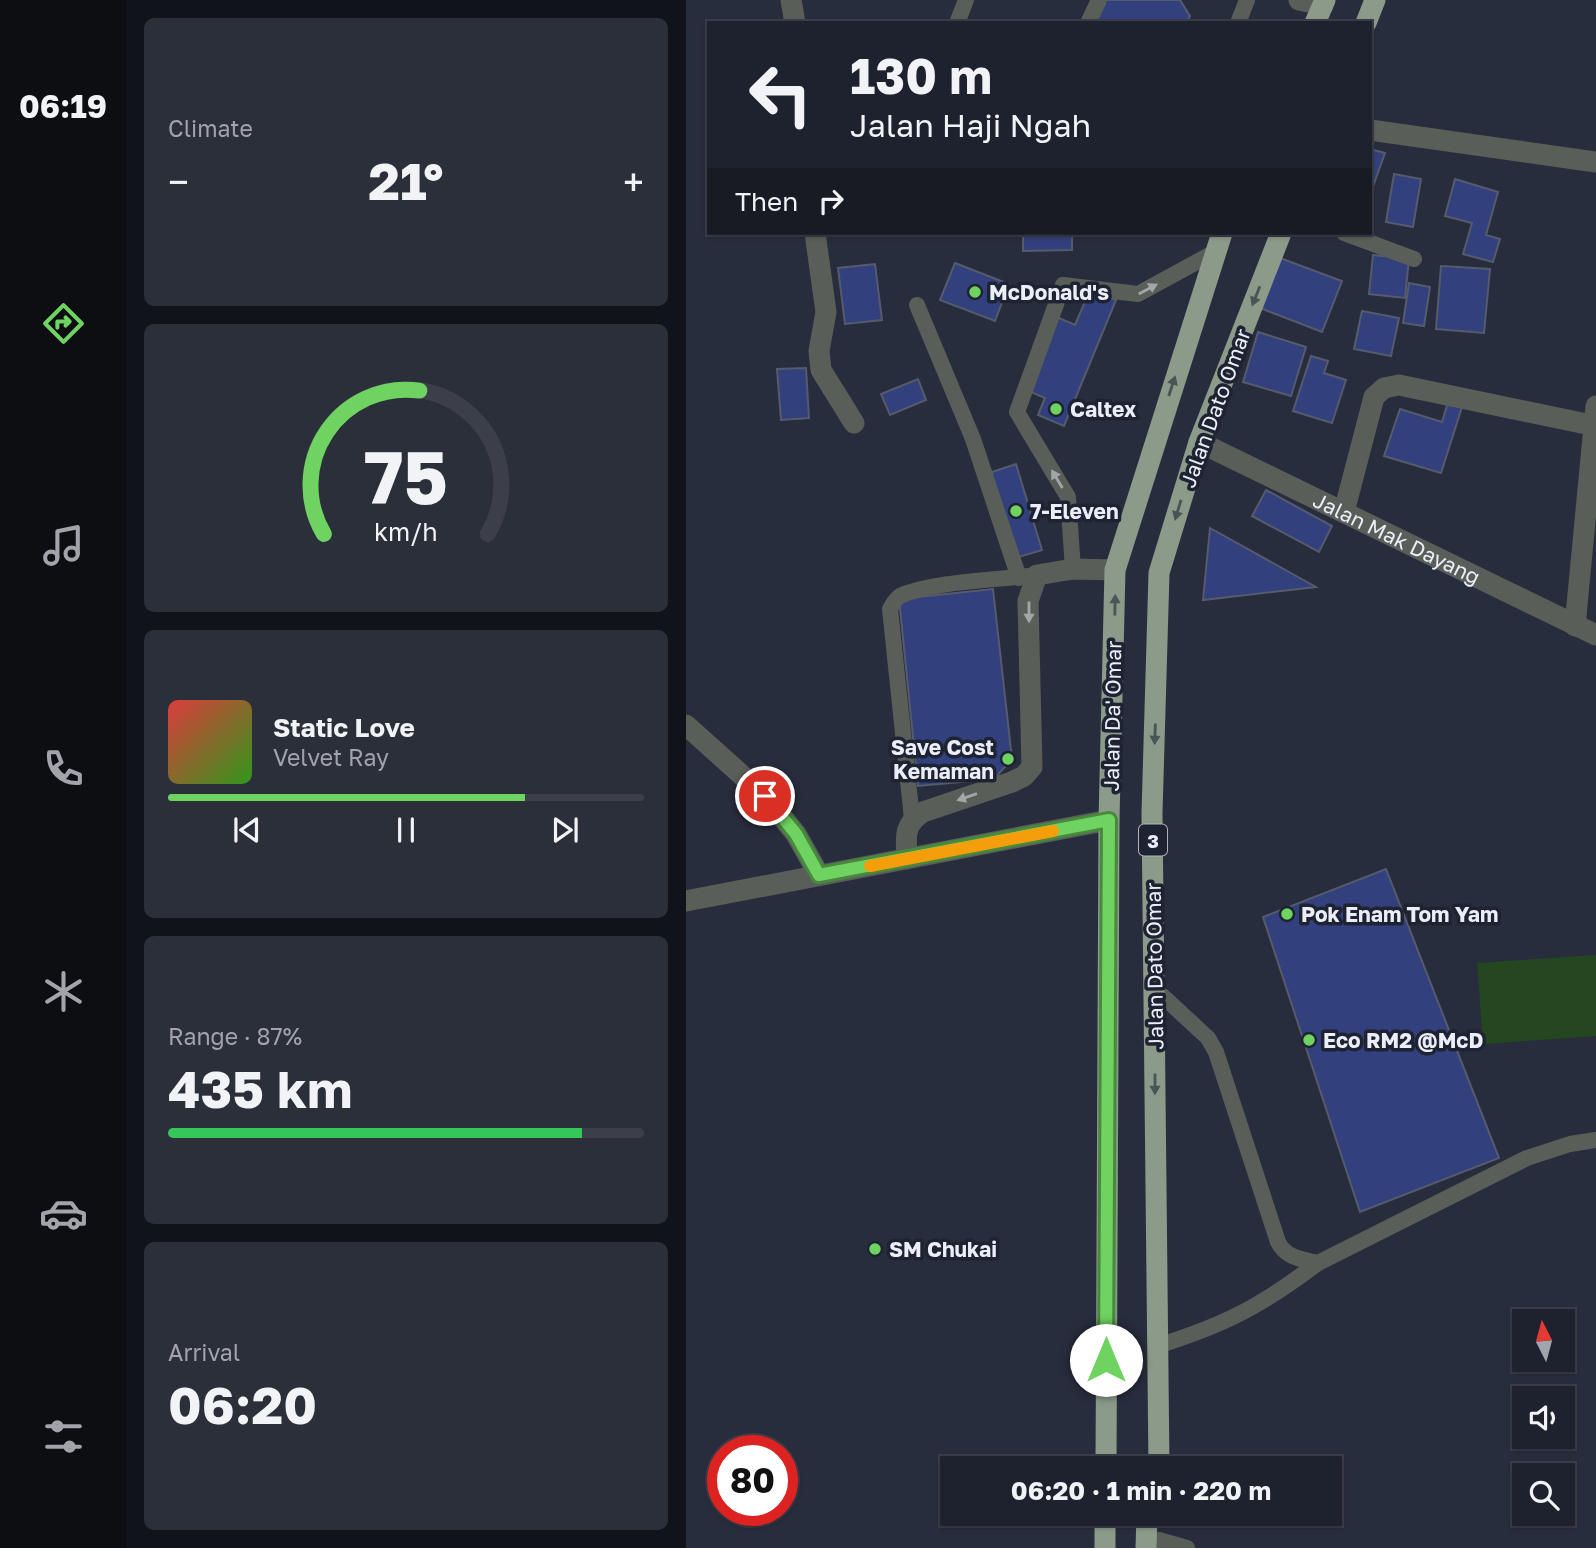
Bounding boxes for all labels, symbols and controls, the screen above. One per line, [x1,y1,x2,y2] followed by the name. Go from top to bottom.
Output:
[850,46,992,105] text: 130 m
[735,49,826,140] icon: left
[19,87,107,125] text: 06:19
[850,106,1091,144] text: Jalan Haji Ngah
[168,114,253,142] text: Climate
[368,149,444,211] text: 21°
[168,159,189,204] text: −
[623,159,644,204] text: +
[812,182,850,220] icon: right
[735,186,798,217] text: Then
[989,279,1109,305] place label: McDonald's
[1138,283,1158,294] one-way arrow
[967,284,983,300] marker: McDonald's
[1251,286,1262,307] one-way arrow
[39,299,88,348] icon: directions
[1174,325,1256,491] street label: Jalan Dato Omar
[1167,375,1178,396] one-way arrow
[1070,396,1136,422] place label: Caltex
[1048,401,1064,417] marker: Caltex
[364,433,448,520] text: 75
[1051,470,1064,489] one-way arrow
[1309,487,1485,590] street label: Jalan Mak Dayang
[1030,498,1119,524] place label: 7-Eleven
[1173,499,1183,520] one-way arrow
[1008,503,1024,519] marker: 7-Eleven
[374,516,438,547] text: km/h
[39,521,88,570] icon: music
[1109,594,1120,616] one-way arrow
[1023,601,1035,623] one-way arrow
[1098,640,1126,792] street label: Jalan Da' Omar
[273,712,415,743] text: Static Love
[1149,724,1160,746] one-way arrow
[891,734,994,784] place label: Save Cost Kemaman
[273,743,389,771] text: Velvet Ray
[39,744,88,793] icon: phone
[1000,751,1016,767] marker: Save Cost Kemaman
[735,766,795,826] pin
[746,777,784,815] icon: arrive
[957,792,978,803] one-way arrow
[228,811,266,849] icon: previous
[387,811,425,849] icon: pause
[546,811,584,849] icon: next
[1139,824,1167,856] road number: 3
[1140,882,1168,1050] street label: Jalan Dato Omar
[1301,901,1498,927] place label: Pok Enam Tom Yam
[1279,906,1295,922] marker: Pok Enam Tom Yam
[39,967,88,1016] icon: climate
[168,1022,302,1050] text: Range · 87%
[1323,1027,1483,1053] place label: Eco RM2 @McD
[1301,1032,1317,1048] marker: Eco RM2 @McD
[168,1057,353,1119] text: 435 km
[1149,1074,1161,1096] one-way arrow
[39,1189,88,1238] icon: car
[889,1236,997,1262] place label: SM Chukai
[867,1241,883,1257] marker: SM Chukai
[1512,1309,1575,1372] north arrow
[1512,1309,1575,1526] map controls
[1069,1323,1143,1397] position arrow
[168,1338,240,1366] text: Arrival
[168,1373,317,1435] text: 06:20
[1512,1386,1575,1449] button: sound
[39,1412,88,1461] icon: filters
[707,1435,798,1526] speed limit sign: 80
[1512,1463,1575,1526] button: search
[1011,1475,1271,1506] text: 06:20 · 1 min · 220 m

